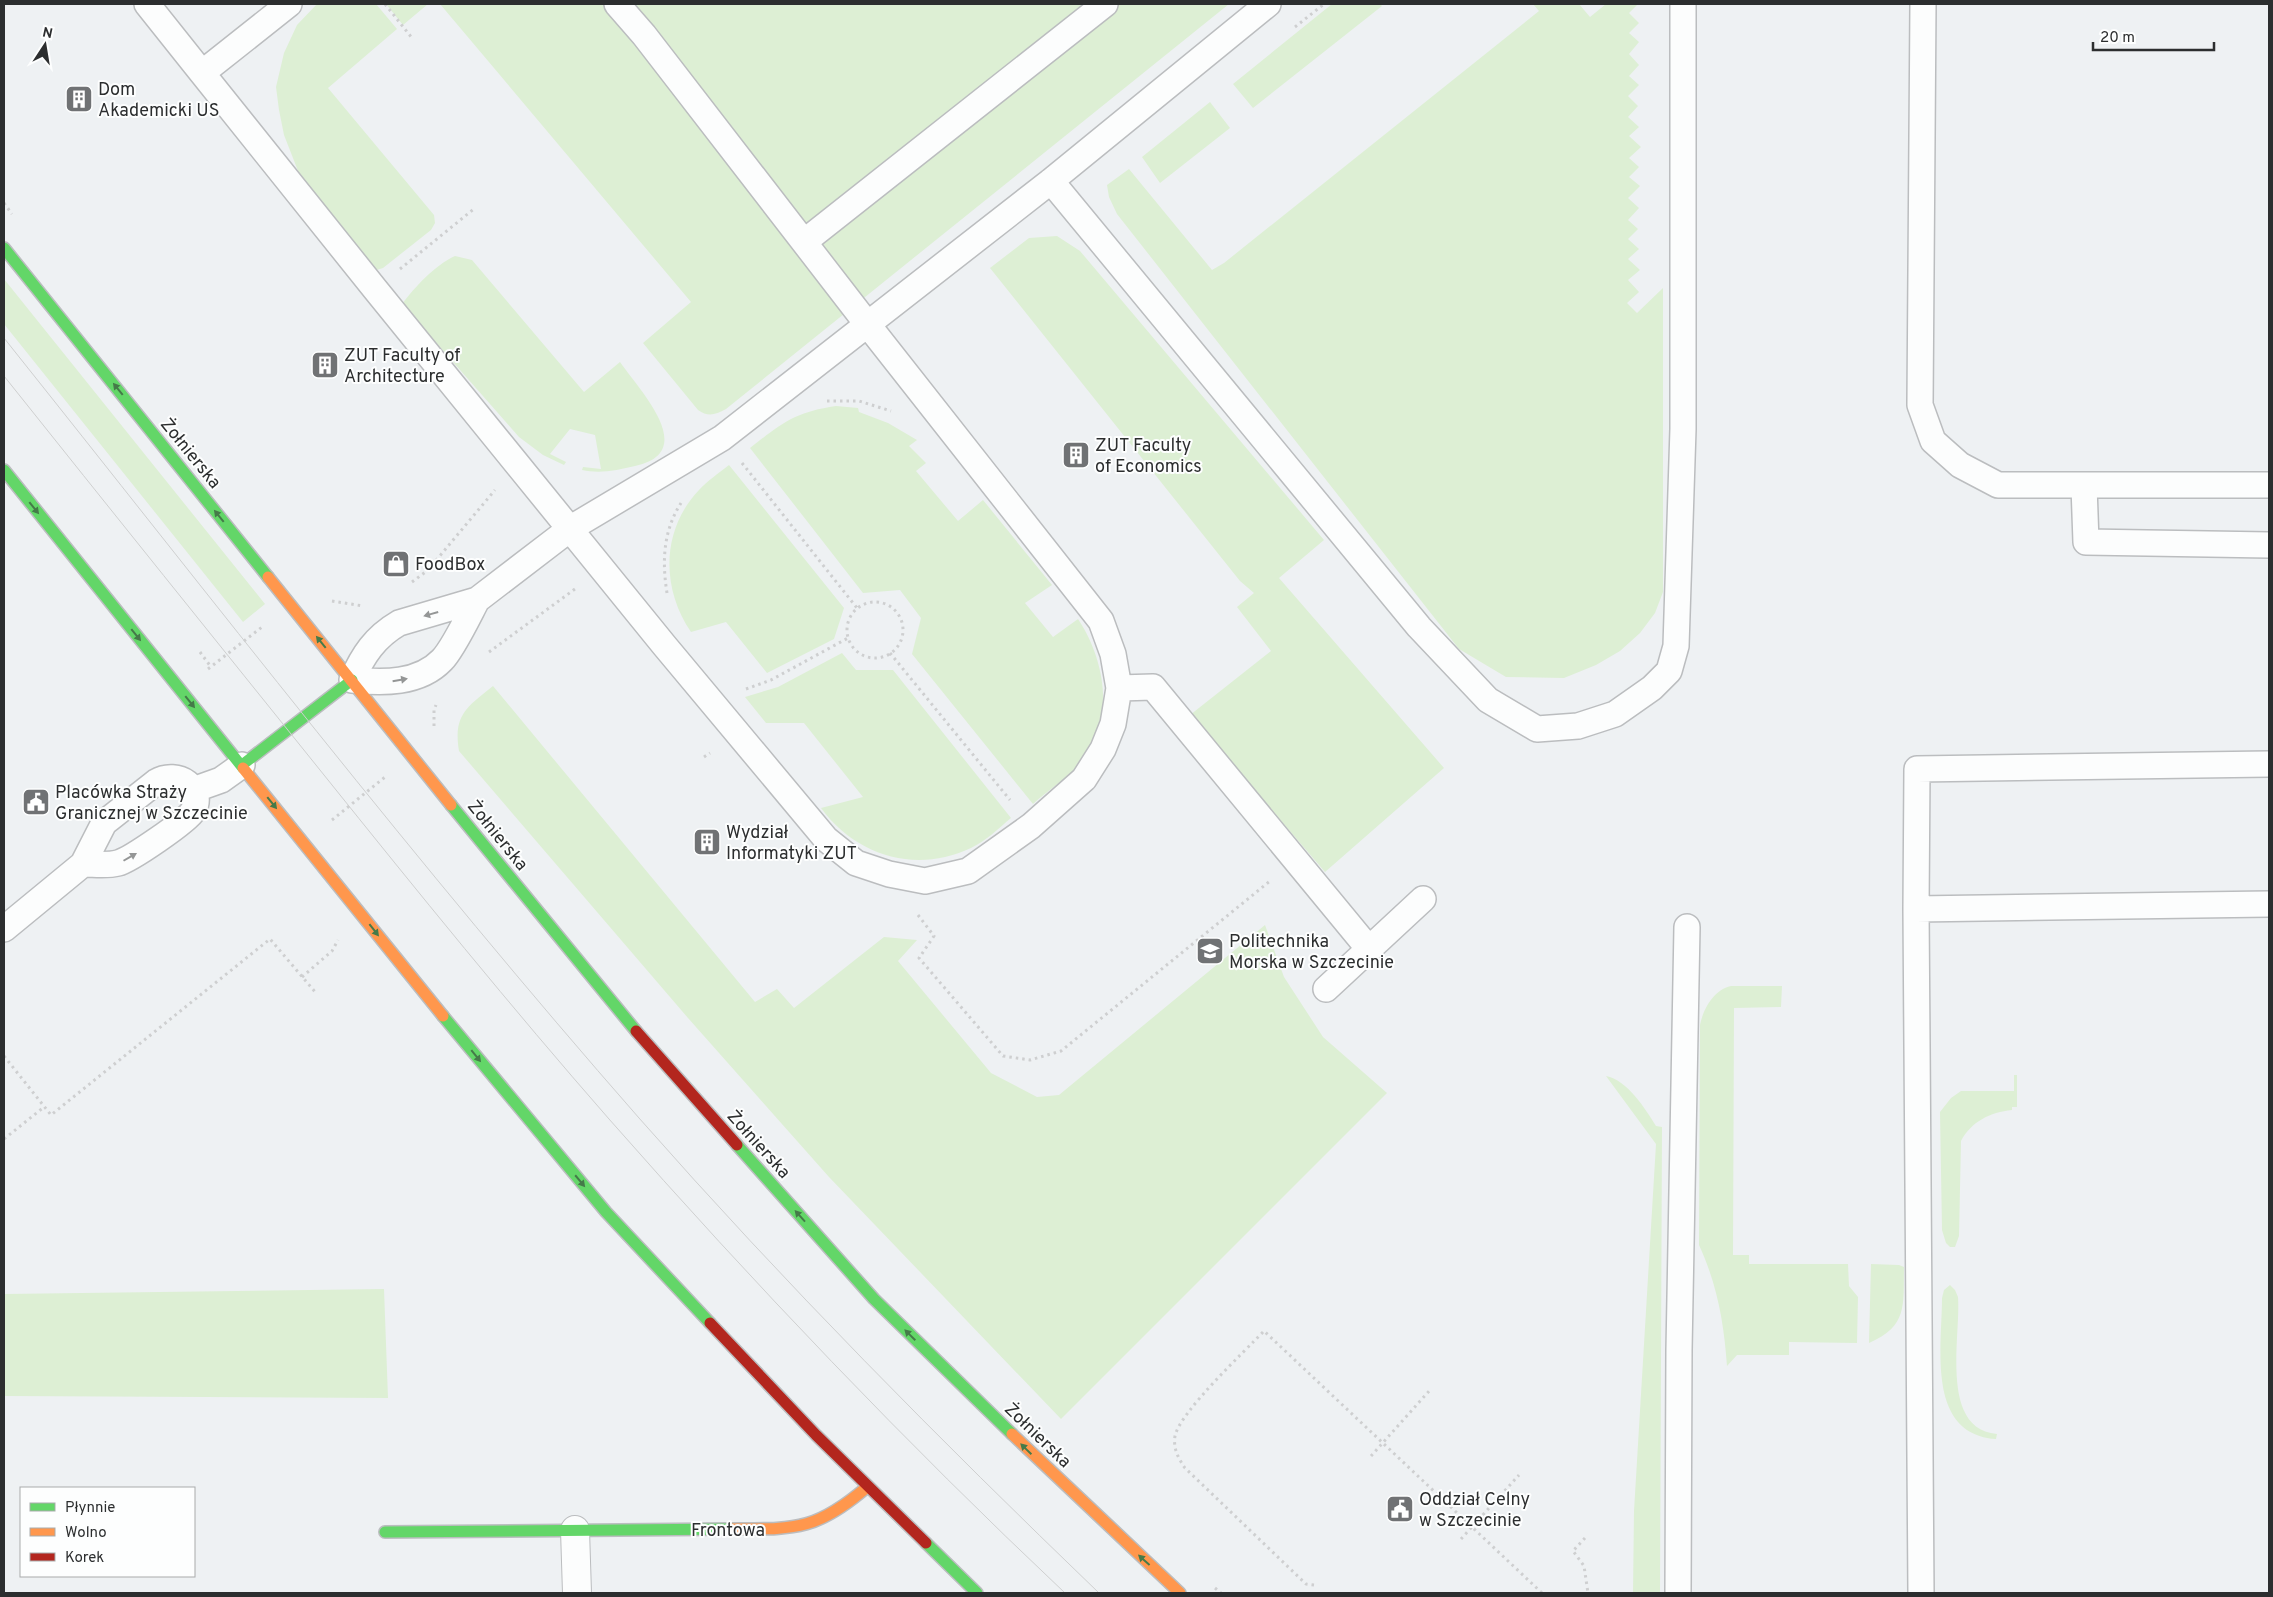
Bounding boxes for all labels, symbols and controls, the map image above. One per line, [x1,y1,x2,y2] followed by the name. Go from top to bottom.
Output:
[20,20,70,70] north arrow
[2093,20,2214,52] scale bar
[41,24,54,43] text: N
[2100,29,2135,48] text: 20 m
[98,79,219,123] place label: Dom Akademicki US
[64,84,94,114] building icon: Dom Akademicki US
[344,345,460,389] place label: ZUT Faculty of Architecture
[310,350,340,380] building icon: ZUT Faculty of Architecture
[112,383,123,396] one-way arrow
[154,413,227,494] street label: Żołnierska
[1095,435,1202,479] place label: ZUT Faculty of Economics
[1061,440,1091,470] building icon: ZUT Faculty of Economics
[29,501,40,514] one-way arrow
[214,509,225,522] one-way arrow
[381,549,411,579] shop icon: FoodBox
[415,554,485,577] place label: FoodBox
[423,610,438,618] one-way arrow
[130,628,141,641] one-way arrow
[316,636,327,649] one-way arrow
[392,676,408,684] one-way arrow
[185,695,196,708] one-way arrow
[55,782,248,826] place label: Placówka Straży Granicznej w Szczecinie
[21,787,51,817] public building icon: Placówka Straży Granicznej w Szczecinie
[461,795,534,876] street label: Żołnierska
[267,796,278,809] one-way arrow
[726,822,857,866] place label: Wydział Informatyki ZUT
[692,827,722,857] building icon: Wydział Informatyki ZUT
[124,852,137,861] one-way arrow
[368,923,379,936] one-way arrow
[1229,931,1394,975] place label: Politechnika Morska w Szczecinie
[1195,936,1225,966] school or university icon: Politechnika Morska w Szczecinie
[470,1050,481,1063] one-way arrow
[721,1105,796,1184] street label: Żołnierska
[575,1174,586,1187] one-way arrow
[794,1210,806,1222] one-way arrow
[905,1329,917,1341] one-way arrow
[999,1397,1077,1474] street label: Żołnierska
[1021,1443,1033,1455] one-way arrow
[20,1487,195,1577] legend
[1419,1489,1530,1533] place label: Oddział Celny w Szczecinie
[1385,1494,1415,1524] public building icon: Oddział Celny w Szczecinie
[65,1499,115,1518] text: Płynnie
[691,1520,765,1543] street label: Frontowa
[65,1524,107,1543] text: Wolno
[65,1549,104,1568] text: Korek
[1139,1554,1151,1566] one-way arrow

